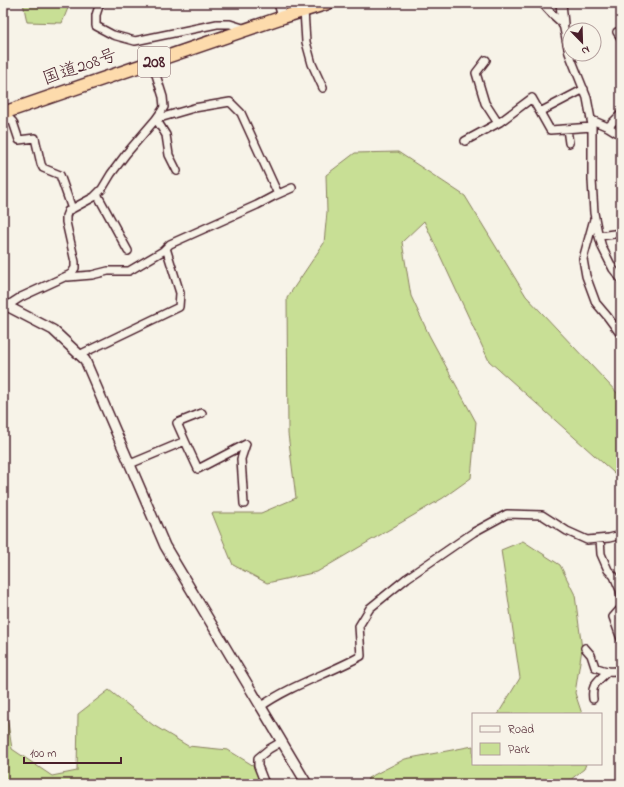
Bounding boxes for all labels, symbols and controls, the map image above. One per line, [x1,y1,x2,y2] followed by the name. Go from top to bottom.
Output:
[562,22,602,62] north arrow
[579,41,592,59] text: N
[39,43,121,93] street label: 国道208号
[138,47,170,77] road number: 208
[472,713,602,765] legend
[508,721,534,739] text: Road
[24,739,121,765] scale bar
[508,741,530,759] text: Park
[30,745,57,763] text: 100 m

